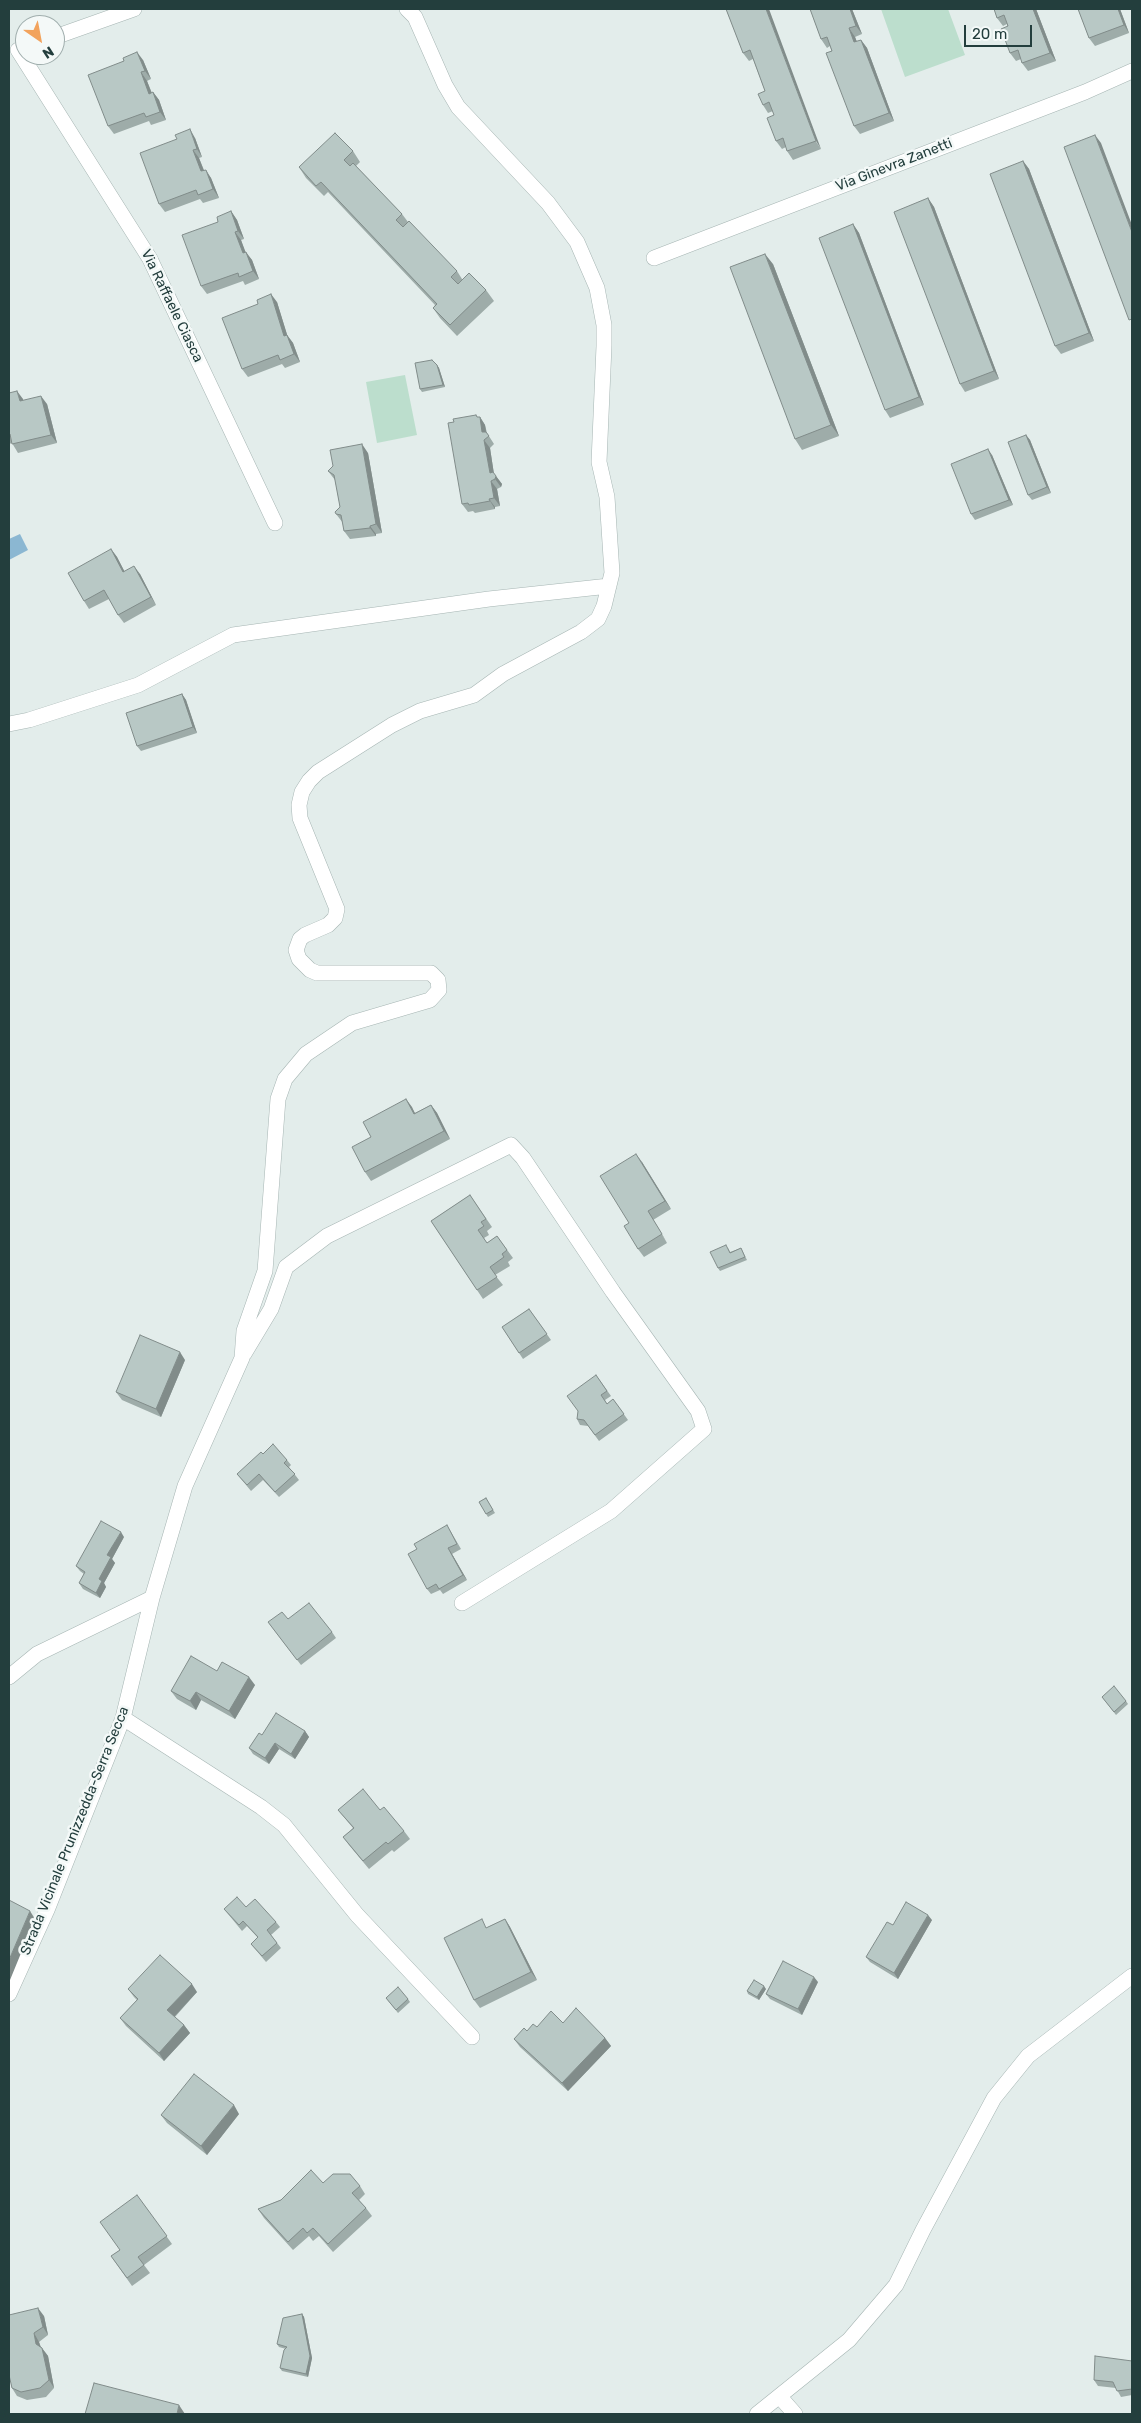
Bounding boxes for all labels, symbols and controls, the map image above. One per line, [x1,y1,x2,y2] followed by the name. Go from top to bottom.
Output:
[15,15,65,65] north arrow
[966,15,1034,47] scale bar
[972,25,1007,43] text: 20 m
[39,42,57,62] text: N
[833,135,955,195] street label: Via Ginevra Zanetti
[137,247,207,365] street label: Via Raffaele Ciasca
[17,1704,133,1958] street label: Strada Vicinale Prunizzedda-Serra Secca

